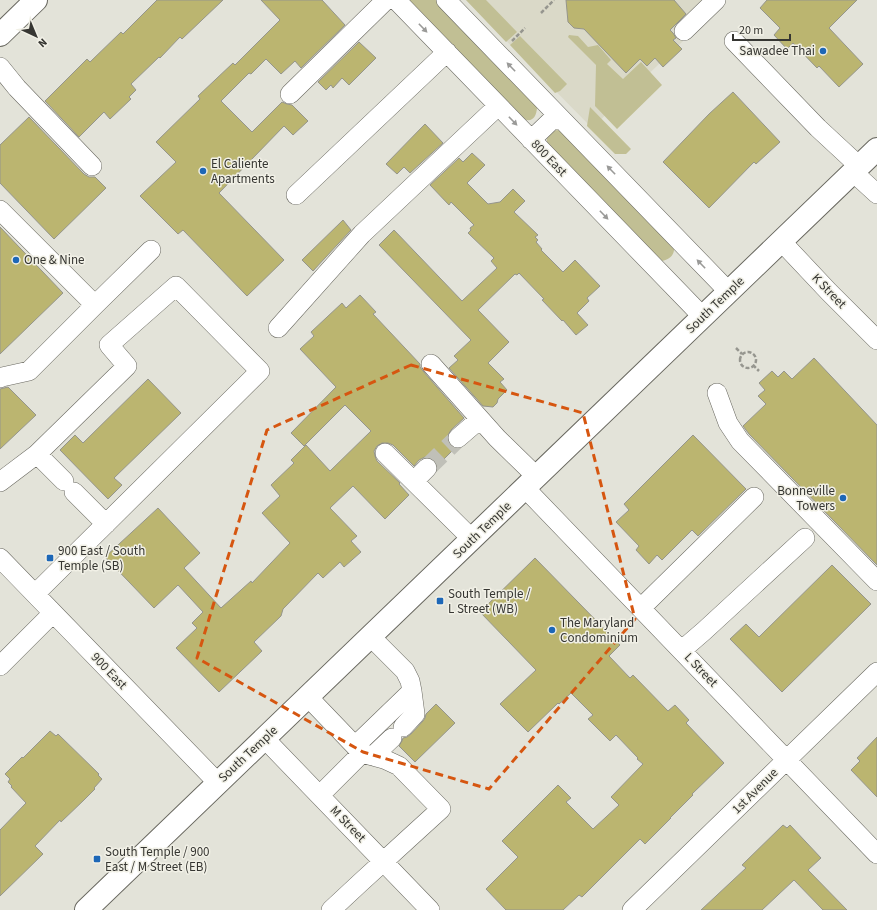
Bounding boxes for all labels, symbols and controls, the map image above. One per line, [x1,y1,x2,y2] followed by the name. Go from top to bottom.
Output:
[16,16,56,56] north arrow
[733,16,790,42] scale bar
[739,22,763,39] text: 20 m
[418,23,428,33] one-way arrow
[35,35,50,51] text: N
[739,42,815,60] place label: Sawadee Thai
[818,46,828,56] marker: Sawadee Thai
[506,62,516,72] one-way arrow
[509,116,518,126] one-way arrow
[527,136,572,181] street label: 800 East
[211,155,275,188] place label: El Caliente Apartments
[198,166,208,176] marker: El Caliente Apartments
[607,166,616,175] one-way arrow
[599,210,609,220] one-way arrow
[24,251,84,269] place label: One & Nine
[11,255,21,265] marker: One & Nine
[697,259,706,269] one-way arrow
[808,269,851,313] street label: K Street
[682,272,748,338] street label: South Temple
[777,482,836,515] place label: Bonneville Towers
[838,493,848,503] marker: Bonneville Towers
[449,497,515,563] street label: South Temple
[58,542,145,575] place label: 900 East / South Temple (SB)
[45,553,55,563] marker: 900 East / South Temple (SB)
[448,585,531,618] place label: South Temple / L Street (WB)
[435,596,445,606] marker: South Temple / L Street (WB)
[560,614,638,647] place label: The Maryland Condominium
[547,625,557,635] marker: The Maryland Condominium
[87,649,132,694] street label: 900 East
[680,649,722,692] street label: L Street
[214,722,282,786] street label: South Temple
[728,764,782,818] street label: 1st Avenue
[326,802,370,847] street label: M Street
[105,843,210,876] place label: South Temple / 900 East / M Street (EB)
[92,854,102,864] marker: South Temple / 900 East / M Street (EB)

